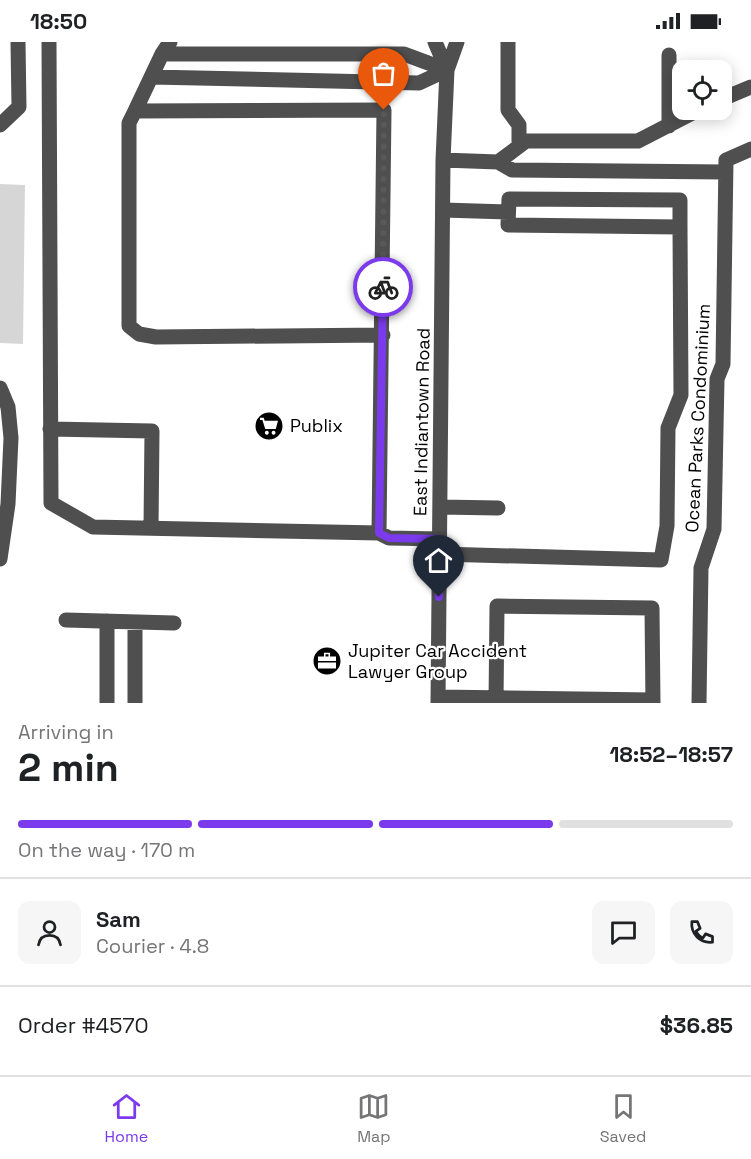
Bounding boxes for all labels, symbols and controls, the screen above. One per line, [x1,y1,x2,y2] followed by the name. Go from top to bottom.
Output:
[30,7,87,35] text: 18:50
[358,48,409,110] pin
[367,57,400,90] icon: bag
[672,60,732,120] map controls
[672,60,732,120] button: locate
[353,257,413,317] courier
[367,271,400,304] icon: bike
[680,303,715,533] street label: Ocean Parks Condominium
[408,328,435,516] street label: East Indiantown Road
[253,410,285,442] supermarket icon: Publix
[290,414,343,437] place label: Publix
[413,535,464,597] pin
[422,544,455,577] icon: home
[348,639,527,683] place label: Jupiter Car Accident Lawyer Group
[311,645,343,677] office icon: Jupiter Car Accident Lawyer Group
[18,719,114,745] text: Arriving in
[610,740,733,768] text: 18:52–18:57
[18,743,119,792] text: 2 min
[18,837,195,863] text: On the way · 170 m
[18,901,81,964] button: person
[592,901,655,964] button: chat
[670,901,733,964] button: phone
[96,905,141,933] text: Sam
[96,933,209,959] text: Courier · 4.8
[18,1011,149,1039] text: Order #4570
[660,1011,733,1039] text: $36.85
[105,1090,148,1147] tab: Home
[357,1090,391,1147] tab: Map
[600,1090,646,1147] tab: Saved

